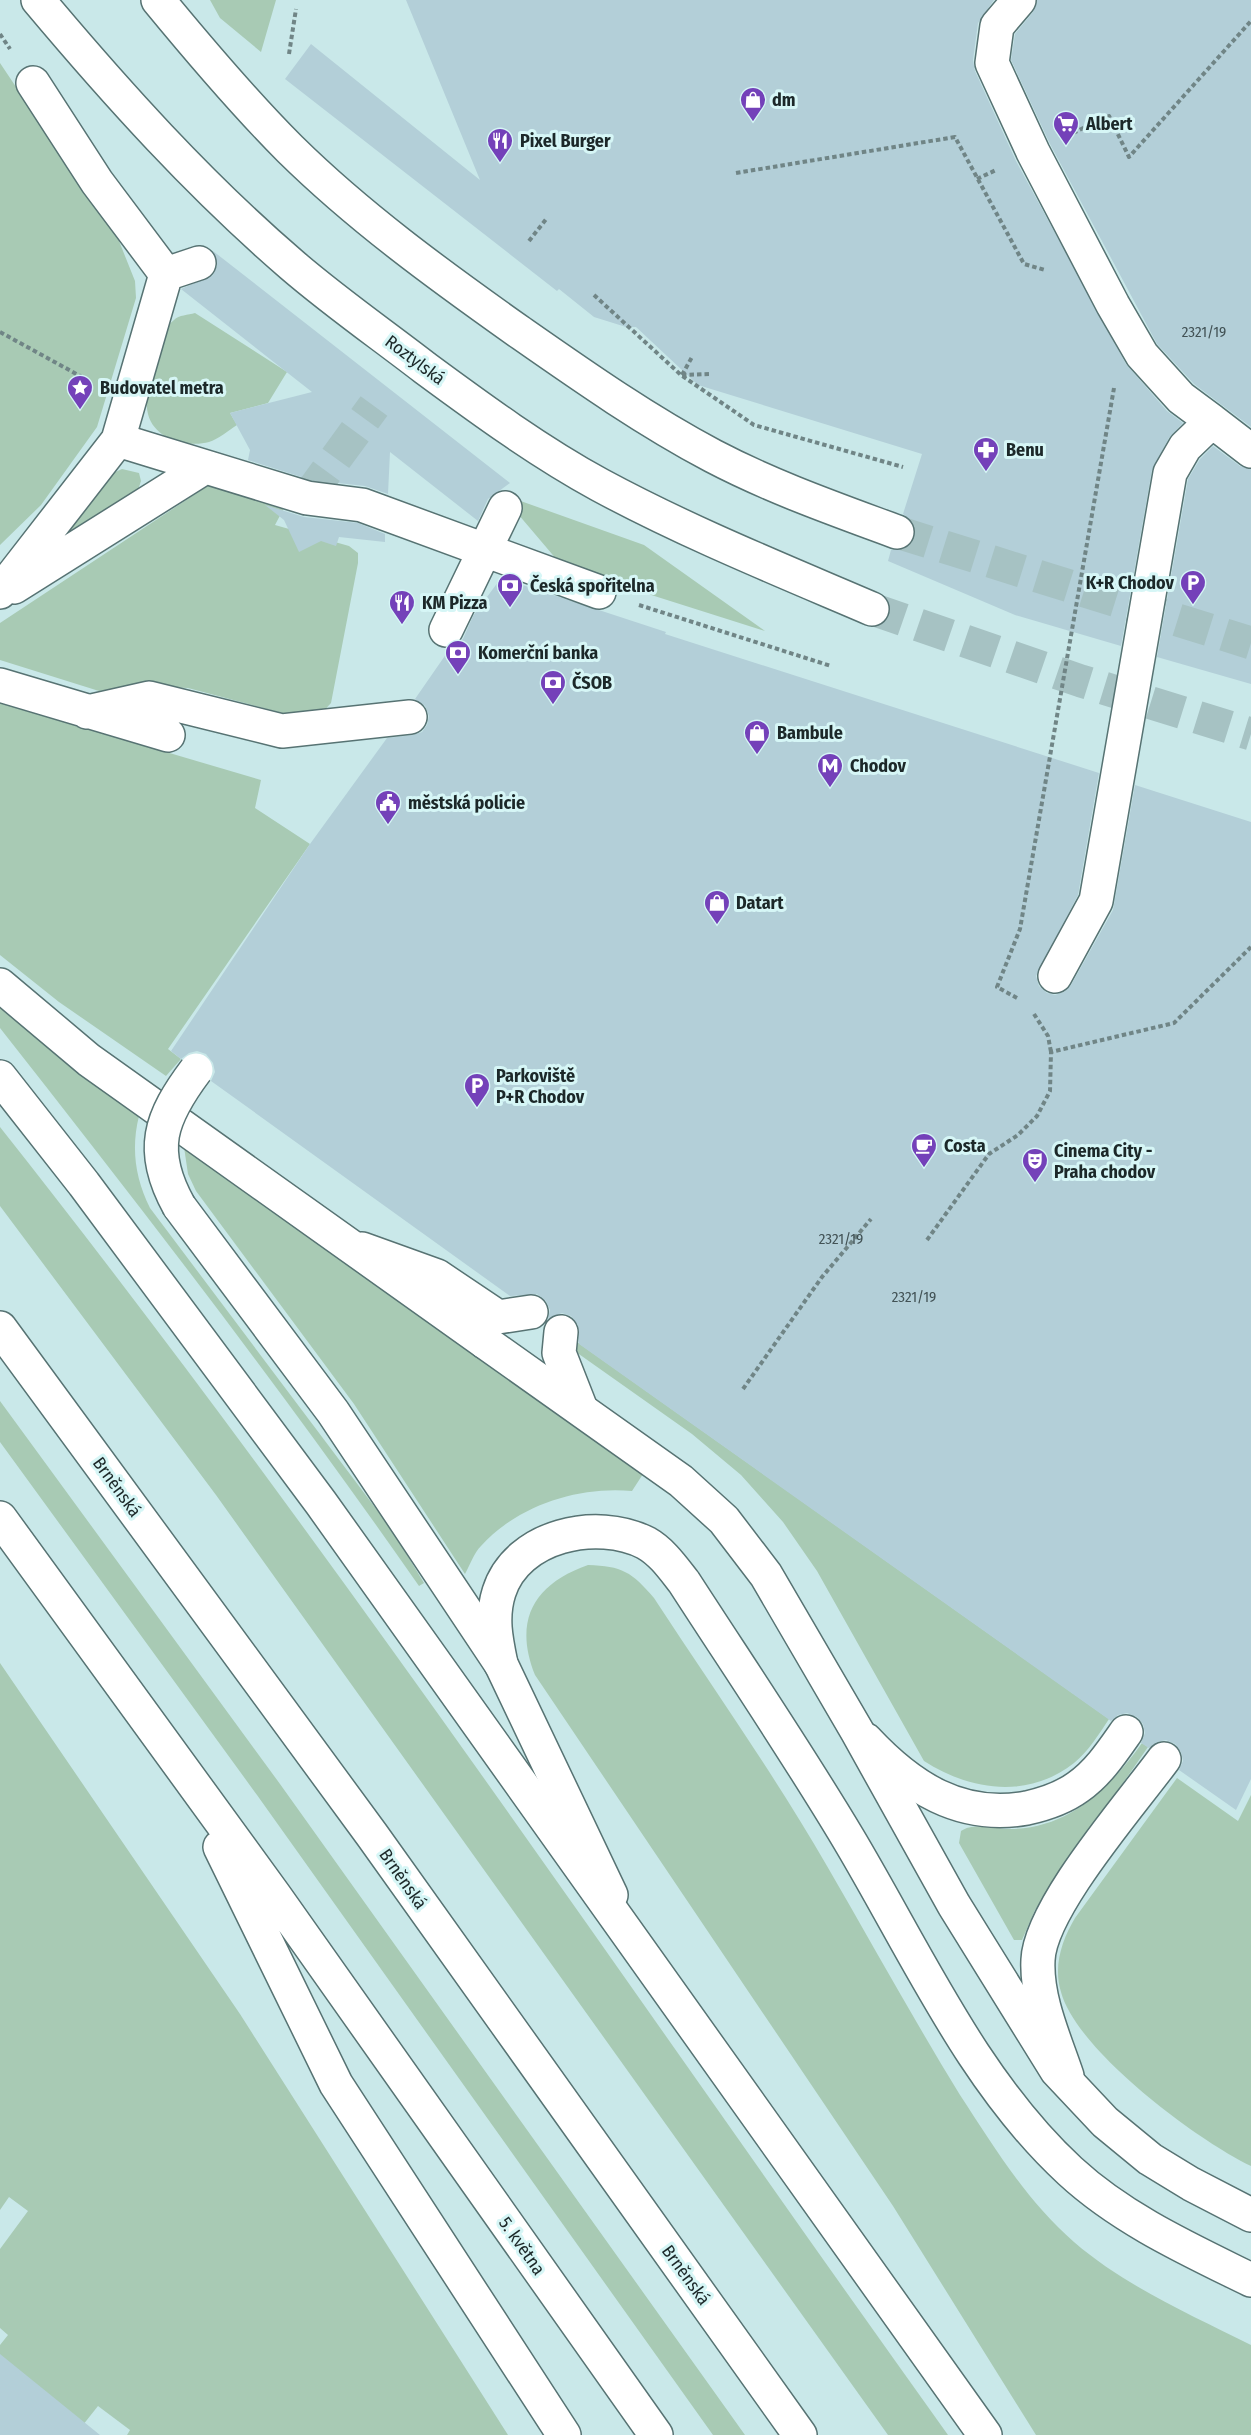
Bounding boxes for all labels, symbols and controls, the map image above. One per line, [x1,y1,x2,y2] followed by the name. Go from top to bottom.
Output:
[738,85,768,123] shop icon: dm
[772,89,796,111] place label: dm
[1051,109,1081,147] supermarket icon: Albert
[1085,113,1133,135] place label: Albert
[485,126,515,164] restaurant icon: Pixel Burger
[520,130,611,152] place label: Pixel Burger
[1182,323,1226,341] house number: 2321/19
[381,330,449,390] street label: Roztylská
[65,373,95,411] place icon: Budovatel metra
[100,377,224,399] place label: Budovatel metra
[971,435,1001,473] pharmacy icon: Benu
[1006,439,1044,461] place label: Benu
[1178,568,1208,606] parking icon: K+R Chodov
[495,571,525,609] bank icon: Česká spořitelna
[1086,572,1175,594] place label: K+R Chodov
[530,574,655,597] place label: Česká spořitelna
[387,588,417,626] restaurant icon: KM Pizza
[422,592,487,614] place label: KM Pizza
[443,638,473,676] bank icon: Komerční banka
[478,642,598,664] place label: Komerční banka
[538,668,568,706] bank icon: ČSOB
[572,671,612,694] place label: ČSOB
[742,718,772,756] shop icon: Bambule
[777,722,843,744] place label: Bambule
[815,751,845,789] metro station icon: Chodov
[850,755,907,777] place label: Chodov
[373,788,403,826] public building icon: městská policie
[408,792,525,814] place label: městská policie
[702,888,732,926] shop icon: Datart
[736,892,784,914] place label: Datart
[496,1065,585,1108] place label: Parkoviště P+R Chodov
[462,1071,492,1109] parking icon: Parkoviště P+R Chodov
[909,1131,939,1169] cafe icon: Costa
[944,1135,986,1157] place label: Costa
[1054,1140,1156,1183] place label: Cinema City - Praha chodov
[1020,1146,1050,1184] theatre icon: Cinema City - Praha chodov
[819,1230,863,1248] house number: 2321/19
[892,1288,936,1306] house number: 2321/19
[88,1453,146,1521] street label: Brněnská
[374,1845,432,1914] street label: Brněnská
[494,2213,550,2279] street label: 5. května
[657,2241,715,2309] street label: Brněnská

